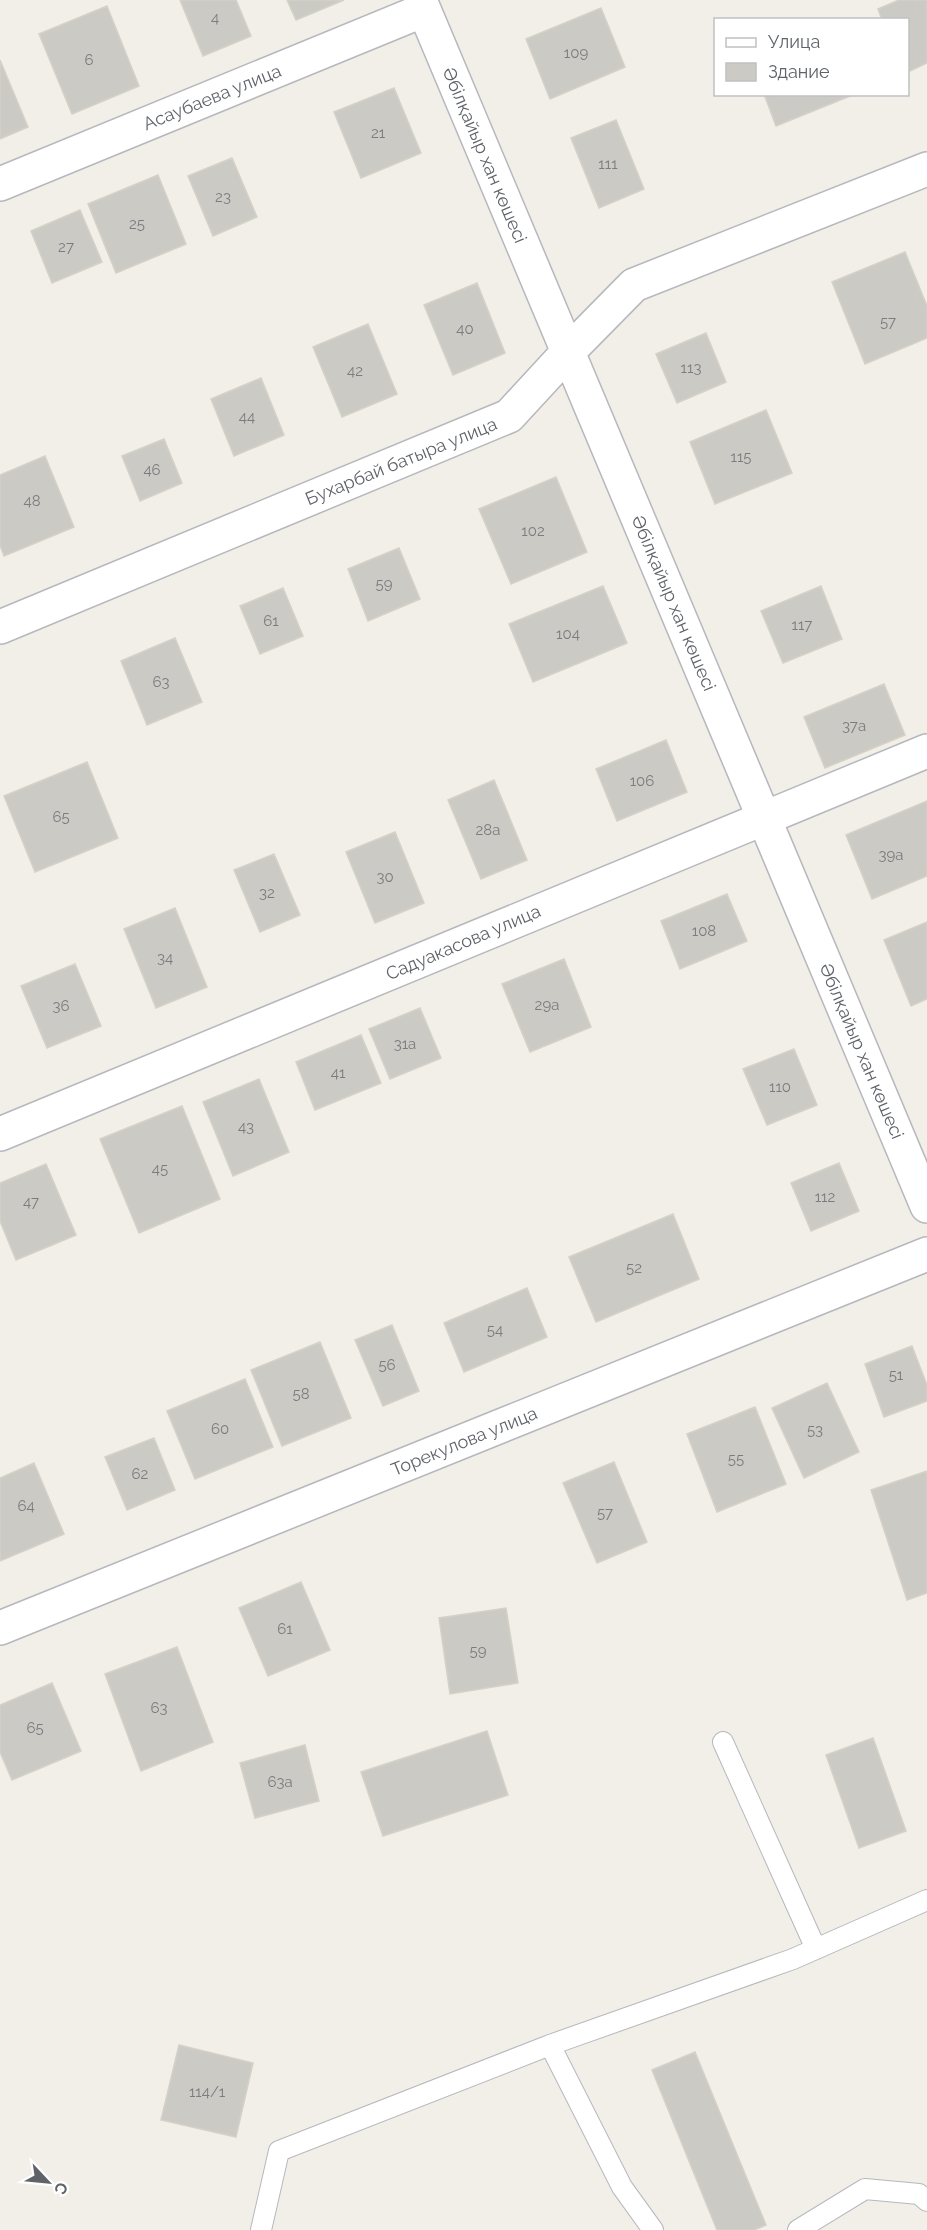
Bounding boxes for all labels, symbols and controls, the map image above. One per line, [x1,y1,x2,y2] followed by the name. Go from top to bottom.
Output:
[211,9,219,27] house number: 4
[714,18,909,96] legend
[768,31,820,52] text: Улица
[564,44,588,62] house number: 109
[84,51,94,69] house number: 6
[140,60,284,134] street label: Асаубаева улица
[768,61,830,82] text: Здание
[438,64,532,246] street label: Әбілқайыр хан көшесі
[371,124,386,142] house number: 21
[598,155,618,173] house number: 111
[215,188,231,206] house number: 23
[129,215,145,233] house number: 25
[58,238,74,256] house number: 27
[880,313,896,331] house number: 57
[456,320,474,338] house number: 40
[681,359,701,377] house number: 113
[347,362,363,380] house number: 42
[239,408,255,426] house number: 44
[302,413,500,509] street label: Бухарбай батыра улица
[730,448,752,466] house number: 115
[143,461,161,479] house number: 46
[23,492,41,510] house number: 48
[627,512,721,694] street label: Әбілқайыр хан көшесі
[521,522,545,540] house number: 102
[376,575,393,593] house number: 59
[263,612,279,630] house number: 61
[792,616,812,634] house number: 117
[556,625,580,643] house number: 104
[152,673,170,691] house number: 63
[842,717,866,735] house number: 37а
[630,772,654,790] house number: 106
[52,808,70,826] house number: 65
[476,821,500,839] house number: 28а
[879,846,903,864] house number: 39а
[376,868,394,886] house number: 30
[259,884,275,902] house number: 32
[382,900,544,984] street label: Садуакасова улица
[692,922,716,940] house number: 108
[157,949,173,967] house number: 34
[815,960,909,1142] street label: Әбілқайыр хан көшесі
[535,996,559,1014] house number: 29а
[52,997,70,1015] house number: 36
[394,1035,416,1053] house number: 31а
[331,1064,346,1082] house number: 41
[769,1078,791,1096] house number: 110
[238,1118,254,1136] house number: 43
[152,1160,168,1178] house number: 45
[815,1188,836,1206] house number: 112
[23,1193,39,1211] house number: 47
[626,1259,642,1277] house number: 52
[487,1321,503,1339] house number: 54
[378,1356,396,1374] house number: 56
[889,1366,904,1384] house number: 51
[292,1385,310,1403] house number: 58
[388,1402,540,1480] street label: Торекулова улица
[211,1420,229,1438] house number: 60
[807,1421,823,1439] house number: 53
[728,1450,744,1468] house number: 55
[132,1465,149,1483] house number: 62
[17,1497,35,1515] house number: 64
[597,1504,613,1522] house number: 57
[277,1620,293,1638] house number: 61
[470,1642,487,1660] house number: 59
[150,1699,168,1717] house number: 63
[26,1719,44,1737] house number: 65
[267,1773,293,1791] house number: 63а
[189,2083,226,2101] house number: 114/1
[18,2152,78,2212] north arrow
[50,2179,72,2197] text: С

